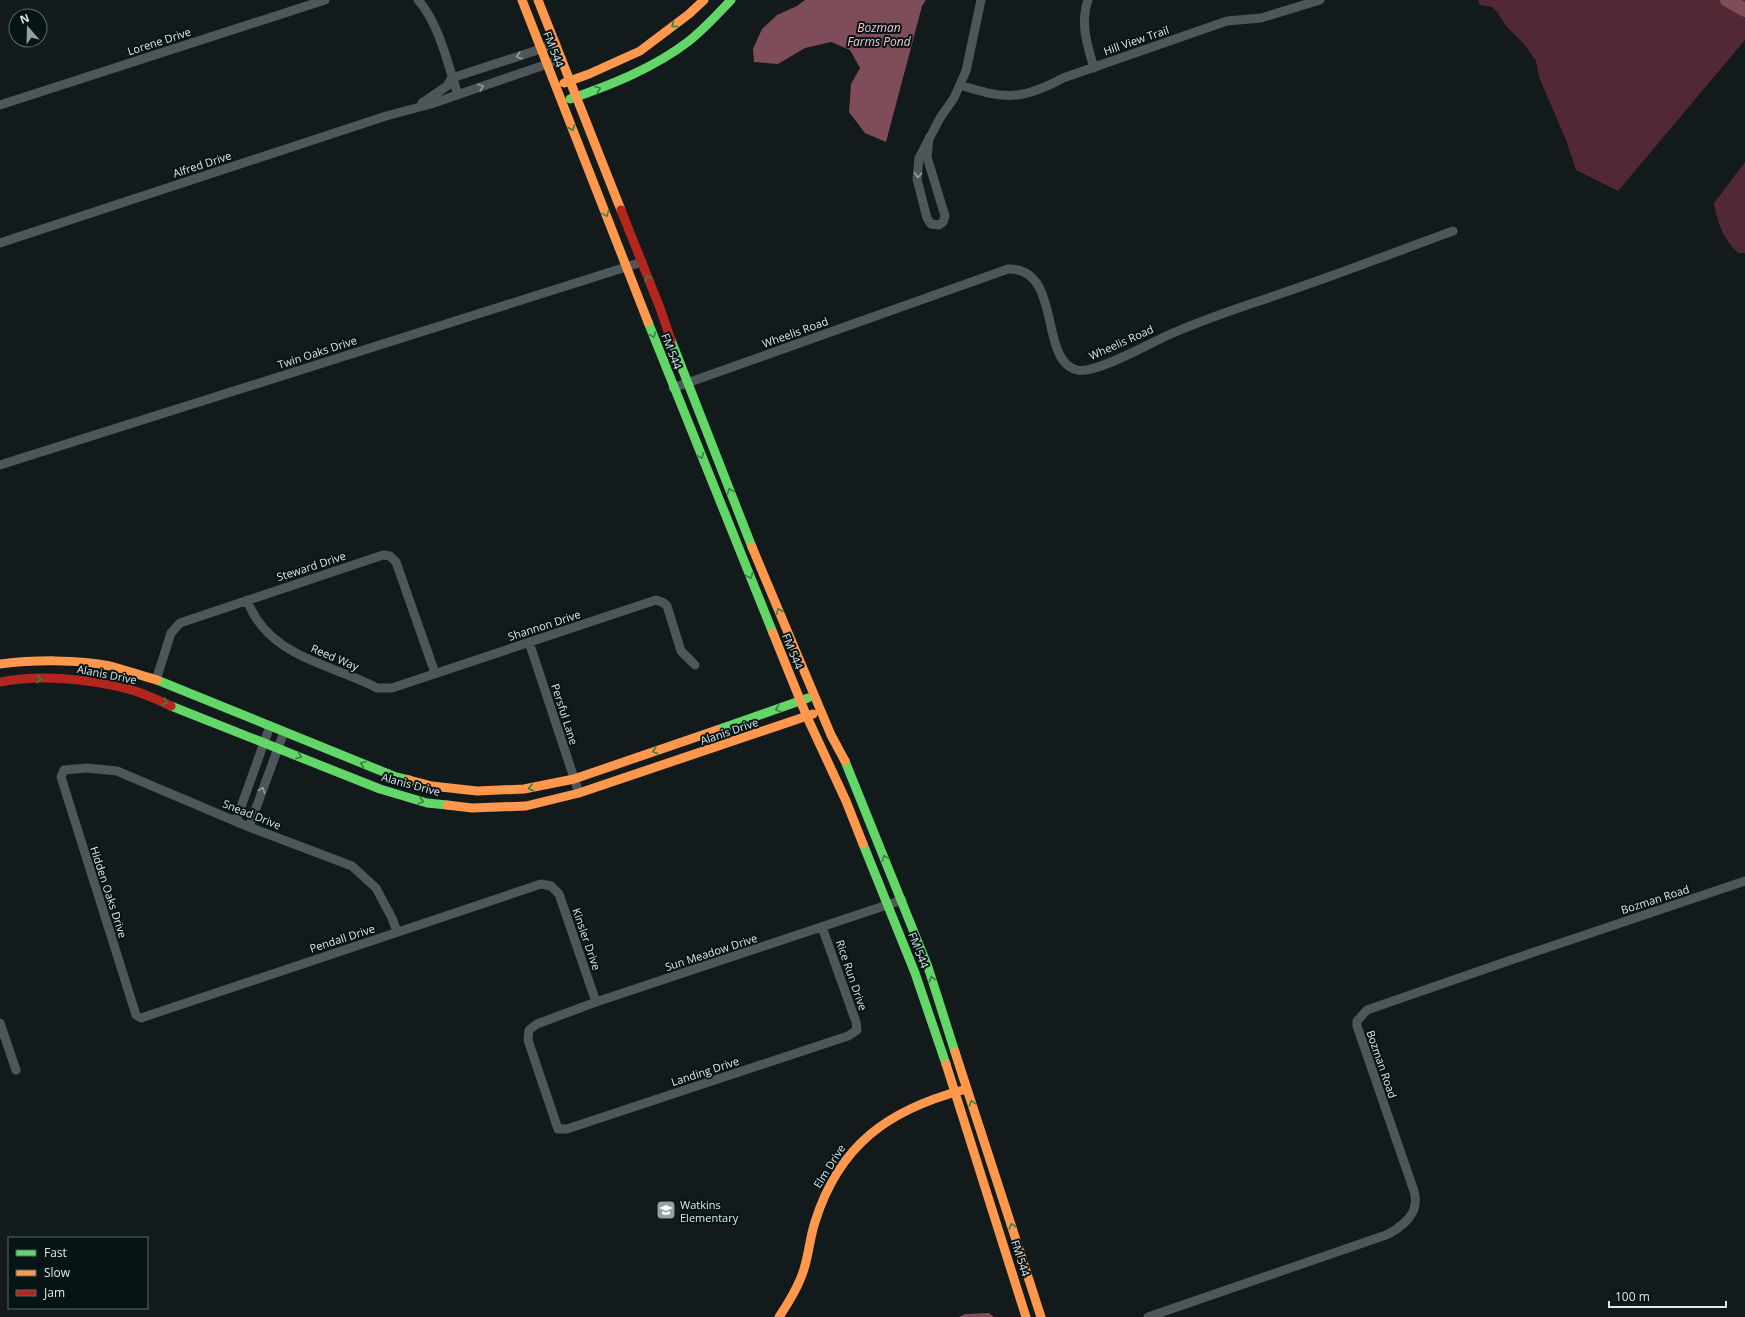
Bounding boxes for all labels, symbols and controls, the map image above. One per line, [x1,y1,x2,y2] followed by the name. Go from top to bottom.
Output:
[8,8,48,48] north arrow
[18,10,31,27] text: N
[847,19,912,50] water label: Bozman Farms Pond
[672,21,679,28] one-way arrow
[1101,22,1171,58] street label: Hill View Trail
[125,24,193,58] street label: Lorene Drive
[540,29,568,70] street label: FM 544
[515,51,522,60] one-way arrow
[477,83,484,92] one-way arrow
[595,85,602,93] one-way arrow
[567,123,575,131] one-way arrow
[171,147,233,181] street label: Alfred Drive
[913,172,922,178] one-way arrow
[602,210,610,217] one-way arrow
[645,274,653,281] one-way arrow
[760,313,830,351] street label: Wheelis Road
[1086,321,1156,363] street label: Wheelis Road
[649,331,657,338] one-way arrow
[658,331,686,372] street label: FM 544
[275,332,359,372] street label: Twin Oaks Drive
[696,452,704,459] one-way arrow
[726,487,734,494] one-way arrow
[275,548,347,584] street label: Steward Drive
[745,573,753,580] one-way arrow
[506,606,582,644] street label: Shannon Drive
[776,608,784,616] one-way arrow
[779,631,807,672] street label: FM 544
[309,640,362,674] street label: Reed Way
[76,661,138,687] street label: Alanis Drive
[36,675,42,683] one-way arrow
[548,682,582,746] street label: Persful Lane
[162,698,169,706] one-way arrow
[775,704,782,712] one-way arrow
[698,714,760,748] street label: Alanis Drive
[652,746,659,755] one-way arrow
[295,752,302,760] one-way arrow
[359,760,366,768] one-way arrow
[380,769,442,799] street label: Alanis Drive
[528,783,534,791] one-way arrow
[258,787,266,794] one-way arrow
[221,796,283,832] street label: Snead Drive
[417,796,424,805] one-way arrow
[87,844,131,940] street label: Hidden Oaks Drive
[882,854,890,862] one-way arrow
[1619,881,1691,917] street label: Bozman Road
[569,906,605,972] street label: Kinsler Drive
[307,920,377,956] street label: Pendall Drive
[663,930,759,974] street label: Sun Meadow Drive
[905,930,933,971] street label: FM 544
[833,938,871,1012] street label: Rice Run Drive
[928,976,937,983] one-way arrow
[1363,1028,1401,1100] street label: Bozman Road
[669,1053,741,1089] street label: Landing Drive
[968,1099,977,1106] one-way arrow
[810,1141,848,1191] street label: Elm Drive
[680,1197,739,1225] place label: Watkins Elementary
[655,1199,677,1221] school or university icon: Watkins Elementary
[1008,1223,1017,1230] one-way arrow
[8,1237,148,1309] legend
[1008,1238,1034,1279] street label: FM 544
[44,1244,67,1261] text: Fast
[44,1264,71,1281] text: Slow
[1609,1283,1726,1309] scale bar
[43,1284,65,1301] text: Jam
[1615,1288,1650,1305] text: 100 m

